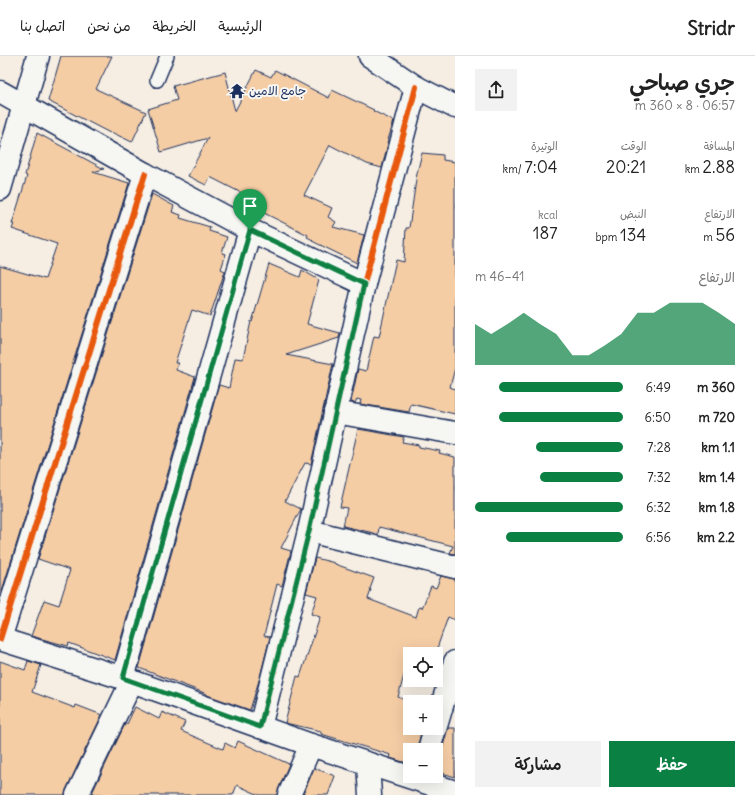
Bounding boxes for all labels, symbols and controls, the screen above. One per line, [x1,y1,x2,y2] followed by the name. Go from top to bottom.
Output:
[687,16,735,40] text: Stridr
[20,17,65,35] text: اتصل بنا
[87,17,131,35] text: من نحن
[153,17,196,35] text: الخريطة
[218,17,262,35] text: الرئيسية
[629,68,735,96] text: جري صباحي
[475,69,517,111] button: share
[228,82,246,100] temple icon: جامع الامين
[249,83,306,100] place label: جامع الامين
[635,97,735,114] text: 06:57 · 8 × 360 m
[531,139,558,153] text: الوتيرة
[621,139,646,153] text: الوقت
[704,139,735,153] text: المسافة
[524,156,558,178] text: 7:04
[606,156,646,178] text: 20:21
[703,156,735,178] text: 2.88
[503,162,524,176] text: /km
[685,162,703,176] text: km
[233,189,267,230] pin
[239,195,261,217] icon: arrive
[620,207,646,221] text: النبض
[704,207,735,221] text: الارتفاع
[538,208,558,222] text: kcal
[533,222,558,244] text: 187
[620,224,646,246] text: 134
[715,224,735,246] text: 56
[595,230,620,244] text: bpm
[703,230,715,244] text: m
[475,268,524,285] text: 41–46 m
[699,269,735,286] text: الارتفاع
[646,379,671,396] text: 6:49
[697,379,735,396] text: 360 m
[645,409,671,426] text: 6:50
[698,409,735,426] text: 720 m
[647,439,671,456] text: 7:28
[701,439,735,456] text: 1.1 km
[647,469,671,486] text: 7:32
[699,469,735,486] text: 1.4 km
[646,499,671,516] text: 6:32
[699,499,735,516] text: 1.8 km
[646,529,671,546] text: 6:56
[697,529,735,546] text: 2.2 km
[403,647,443,783] map controls
[403,647,443,687] button: locate
[403,695,443,735] button: +
[475,741,601,787] button: مشاركة
[609,741,735,787] button: حفظ
[403,743,443,783] button: −

